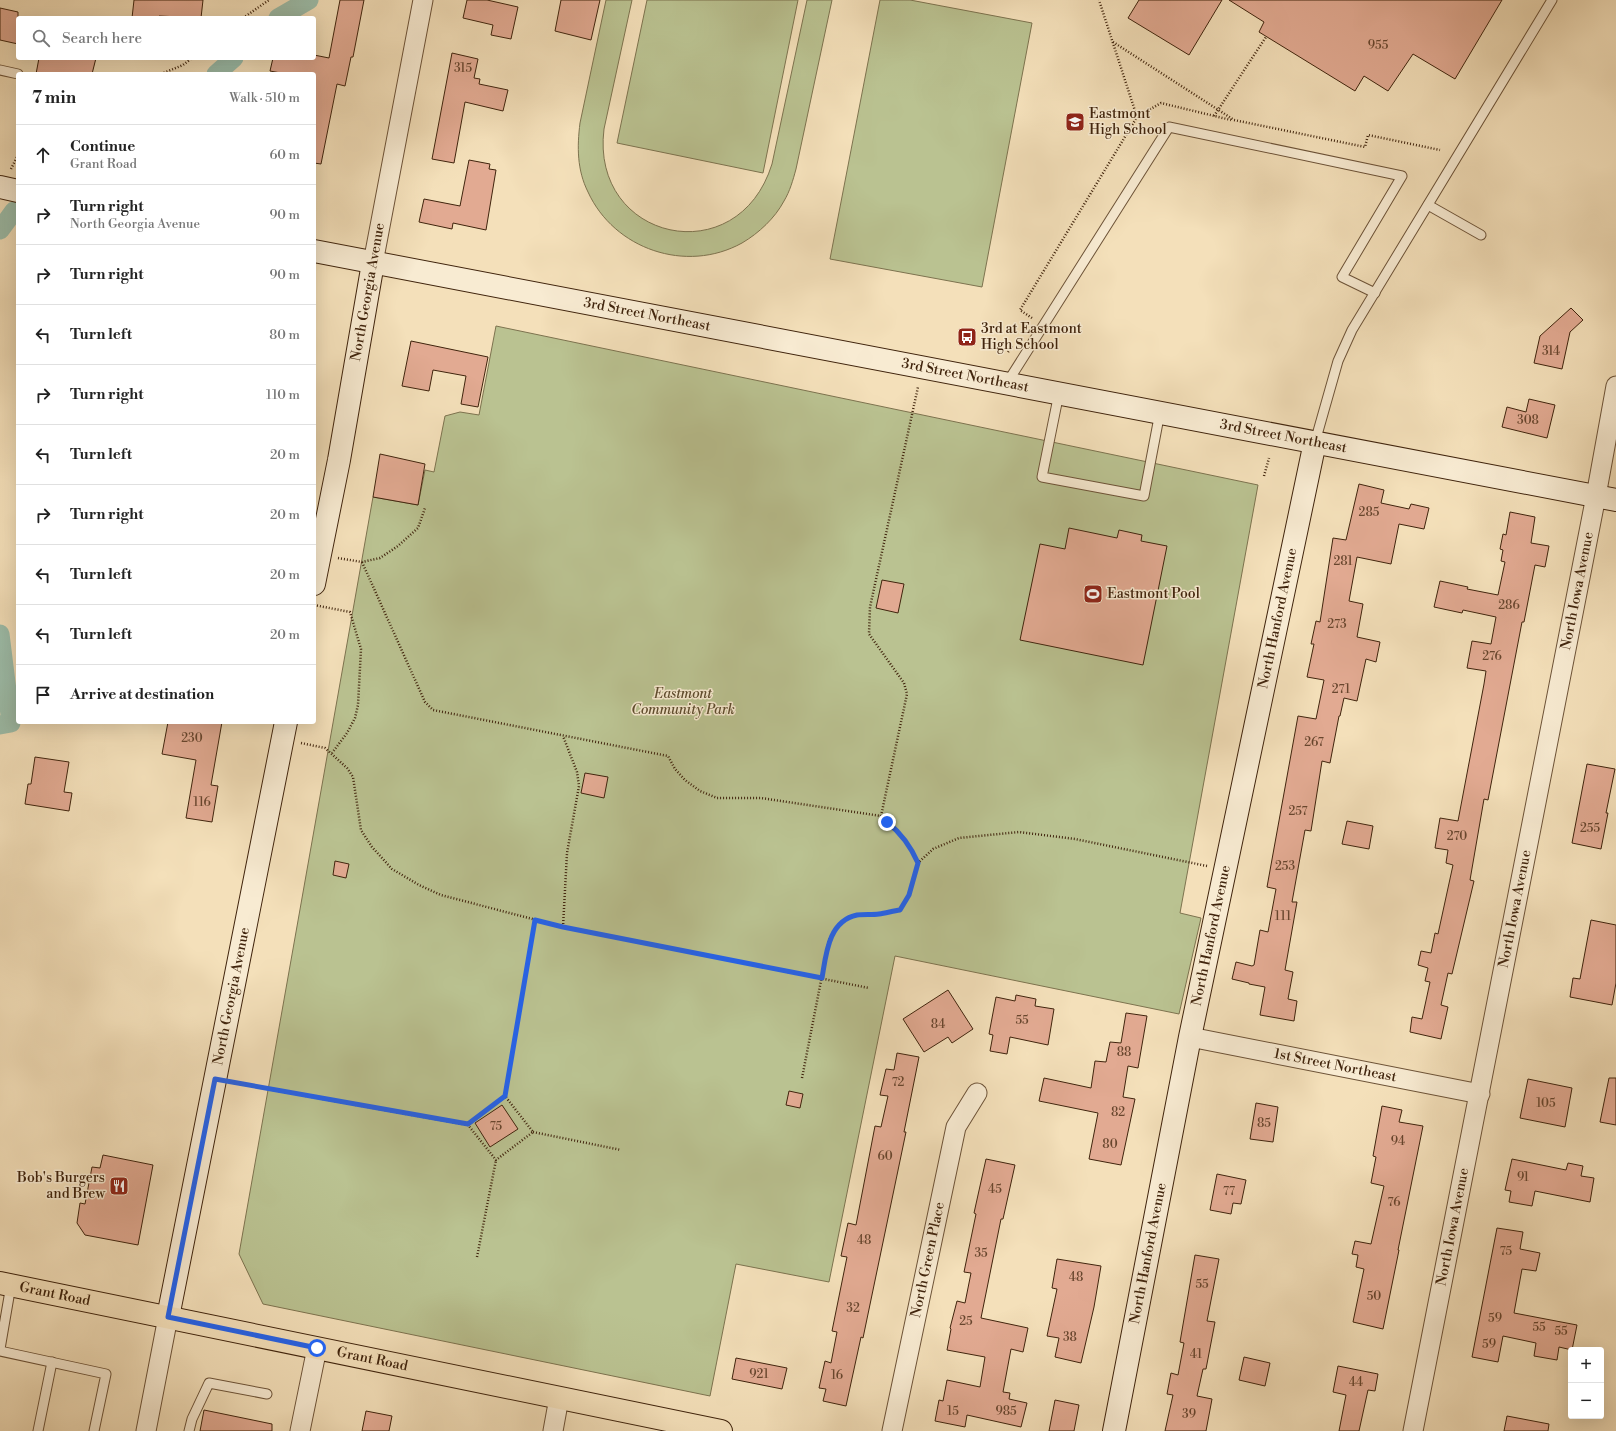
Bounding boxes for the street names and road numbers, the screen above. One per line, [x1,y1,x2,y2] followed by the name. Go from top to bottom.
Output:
[347,221,389,363] street label: North Georgia Avenue
[582,294,712,336] street label: 3rd Street Northeast
[900,355,1030,396] street label: 3rd Street Northeast
[1218,415,1348,457] street label: 3rd Street Northeast
[1557,530,1598,651] street label: North Iowa Avenue
[1254,546,1301,690] street label: North Hanford Avenue
[1495,848,1536,969] street label: North Iowa Avenue
[1188,864,1235,1007] street label: North Hanford Avenue
[209,926,254,1067] street label: North Georgia Avenue
[1272,1045,1398,1086] street label: 1st Street Northeast
[1433,1166,1473,1287] street label: North Iowa Avenue
[1126,1181,1171,1325] street label: North Hanford Avenue
[907,1200,949,1319] street label: North Green Place
[18,1278,92,1310] street label: Grant Road
[335,1343,409,1375] street label: Grant Road

